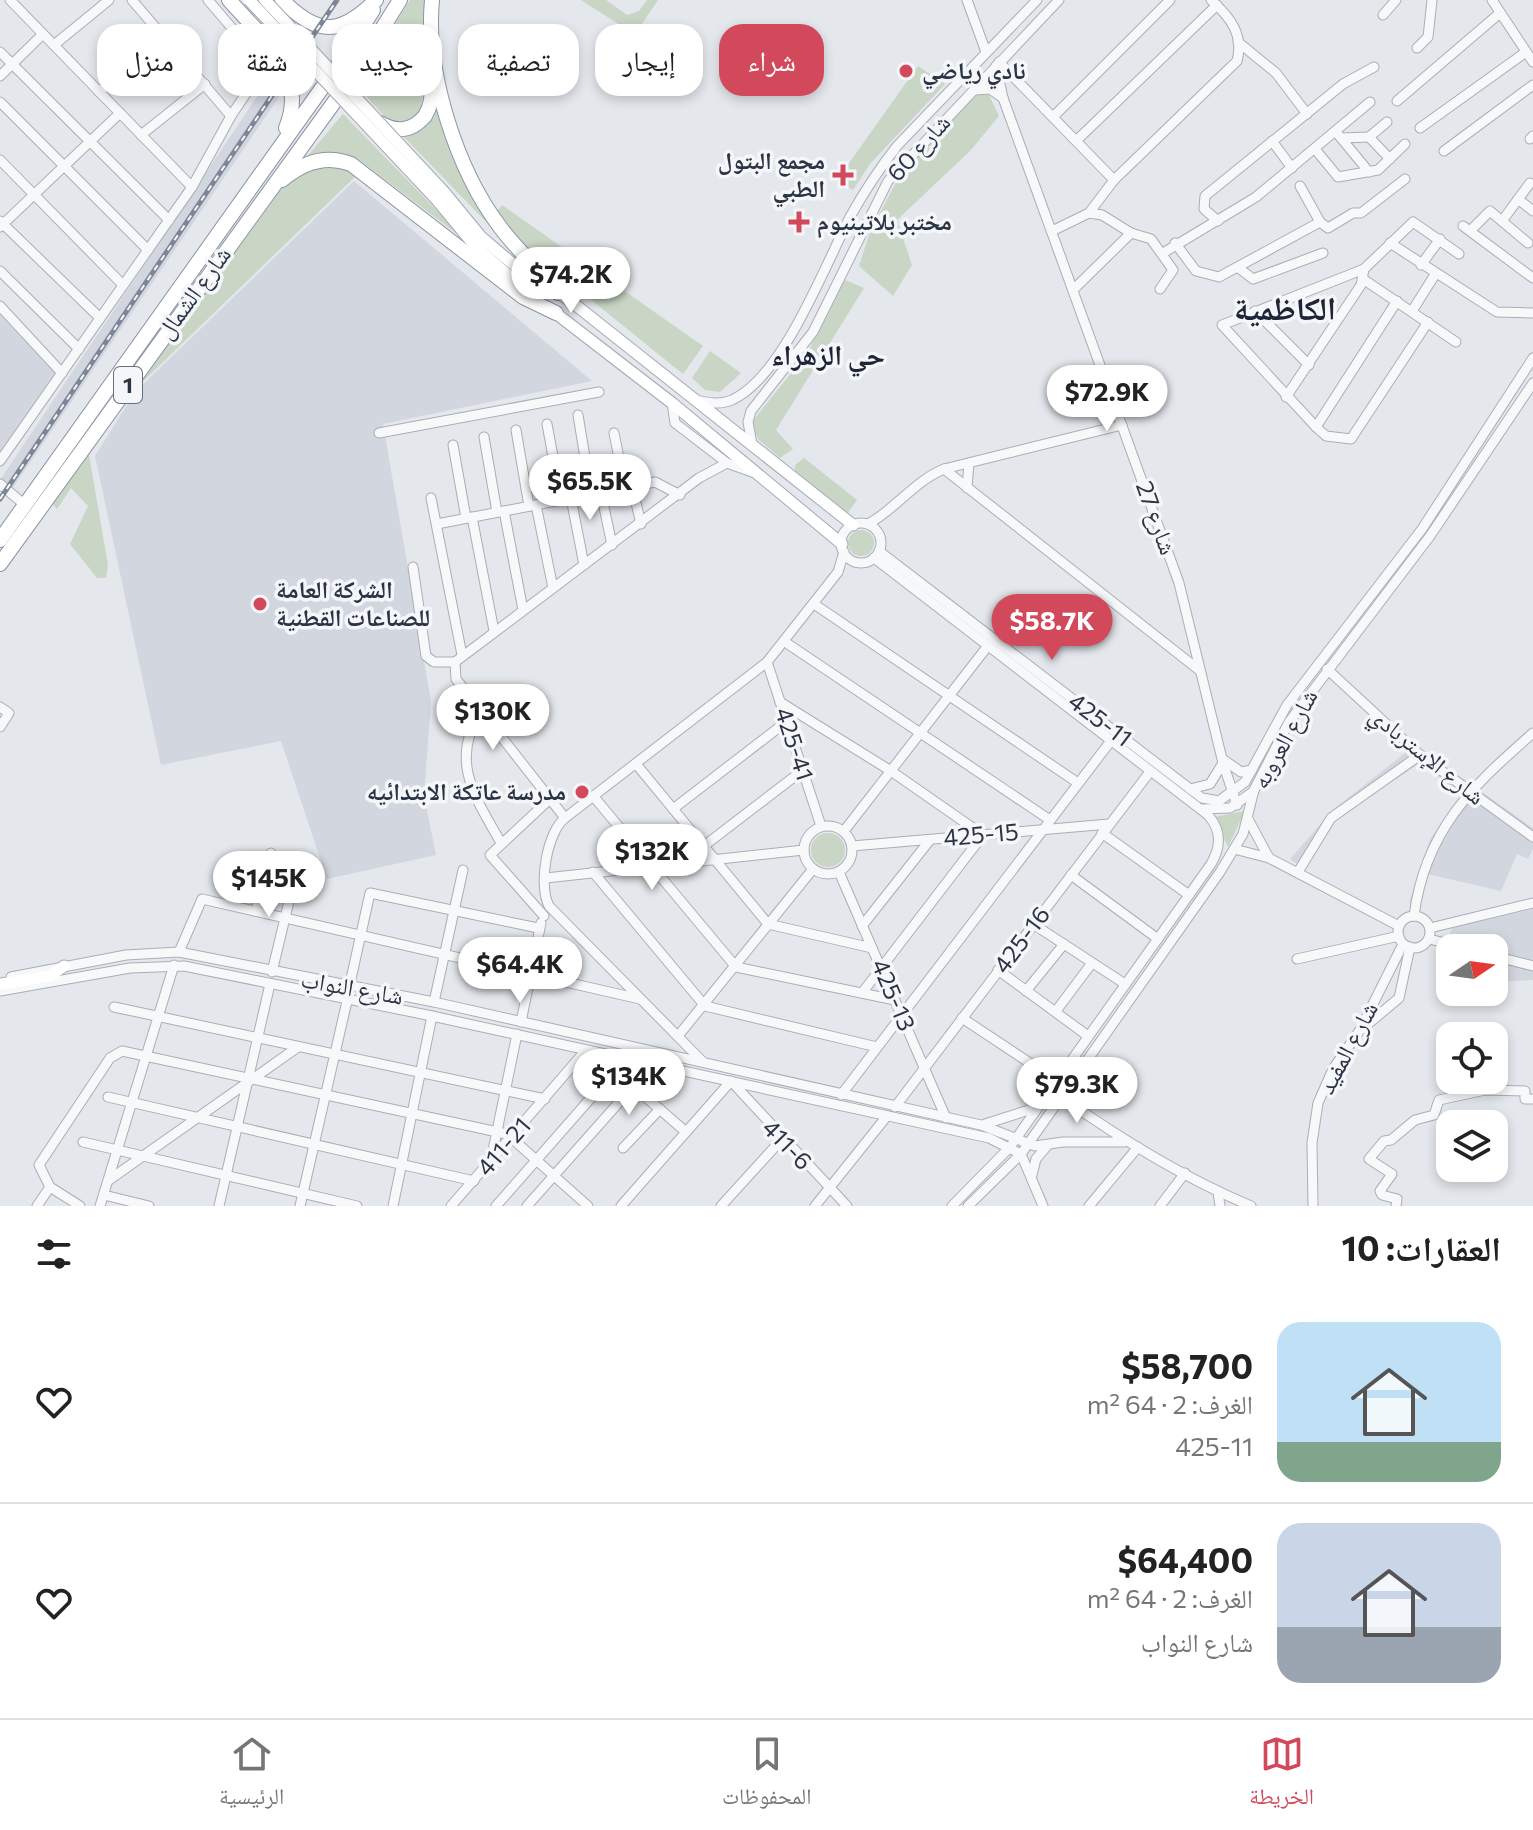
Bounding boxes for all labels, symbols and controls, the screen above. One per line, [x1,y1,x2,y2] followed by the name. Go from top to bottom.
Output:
[97,24,202,96] chip: منزل
[218,24,316,96] chip: شقة
[332,24,442,96] chip: جديد
[458,24,579,96] chip: تصفية
[595,24,703,96] chip: إيجار
[719,24,824,96] chip: شراء
[922,55,1026,90] place label: نادي رياضي
[897,62,915,80] marker: نادي رياضي
[880,107,957,188] street label: شارع 60
[718,145,825,208] place label: مجمع البتول الطبي
[832,164,854,186] marker: مجمع البتول الطبي
[817,206,952,239] place label: مختبر بلاتينيوم
[788,211,810,233] marker: مختبر بلاتينيوم
[150,240,238,345] street label: شارع الشمال
[506,247,636,315] pin: $74.2K
[529,257,613,288] text: $74.2K
[1234,287,1336,327] district label: الكاظمية
[771,337,885,378] district label: حي الزهراء
[1042,365,1172,433] pin: $72.9K
[114,367,142,403] road number: 1
[1065,375,1149,406] text: $72.9K
[525,454,655,522] pin: $65.5K
[547,464,633,495] text: $65.5K
[1129,477,1184,559] street label: شارع 27
[276,574,430,632] place label: الشركة العامة للصناعات القطنية
[987,594,1117,662] pin: $58.7K
[251,595,269,613] marker: الشركة العامة للصناعات القطنية
[1010,604,1094,635] text: $58.7K
[1245,683,1325,794] street label: شارع العروبه
[437,684,549,752] pin: $130K
[1064,686,1138,752] street label: 425-11
[454,694,532,725] text: $130K
[1361,700,1491,815] street label: شارع الإستربادي
[770,703,821,784] street label: 425-41
[367,776,566,806] place label: مدرسة عاتكة الابتدائيه
[573,783,591,801] marker: مدرسة عاتكة الابتدائيه
[942,816,1020,851] street label: 425-15
[596,824,708,892] pin: $132K
[615,834,689,865] text: $132K
[213,851,325,919] pin: $145K
[231,861,307,892] text: $145K
[986,900,1055,978] street label: 425-16
[1436,934,1508,1006] north arrow
[1436,934,1508,1182] map controls
[455,937,585,1005] pin: $64.4K
[476,947,564,978] text: $64.4K
[866,954,922,1035] street label: 425-13
[298,963,406,1012] street label: شارع النواب
[1310,996,1385,1099] street label: شارع المفيد
[1436,1022,1508,1094] button: locate
[573,1049,685,1117] pin: $134K
[1012,1057,1142,1125] pin: $79.3K
[591,1059,667,1090] text: $134K
[1035,1067,1119,1098] text: $79.3K
[1436,1110,1508,1182] button: layers
[470,1111,536,1181] street label: 411-21
[757,1113,819,1175] street label: 411-6
[1342,1226,1501,1268] text: العقارات: 10
[32,1232,76,1276] icon: filters
[1121,1344,1253,1386] text: $58,700
[1341,1354,1437,1450] icon: home
[32,1380,76,1424] icon: heart
[1087,1388,1253,1419] text: الغرف: 2 · 64 m²
[1175,1430,1253,1461] text: 425-11
[1117,1538,1253,1580] text: $64,400
[1341,1555,1437,1651] icon: home
[32,1581,76,1625] icon: heart
[1087,1582,1253,1613] text: الغرف: 2 · 64 m²
[1141,1626,1253,1657] text: شارع النواب
[219,1732,284,1818] tab: الرئيسية
[722,1732,812,1818] tab: المحفوظات
[1249,1732,1314,1818] tab: الخريطة

